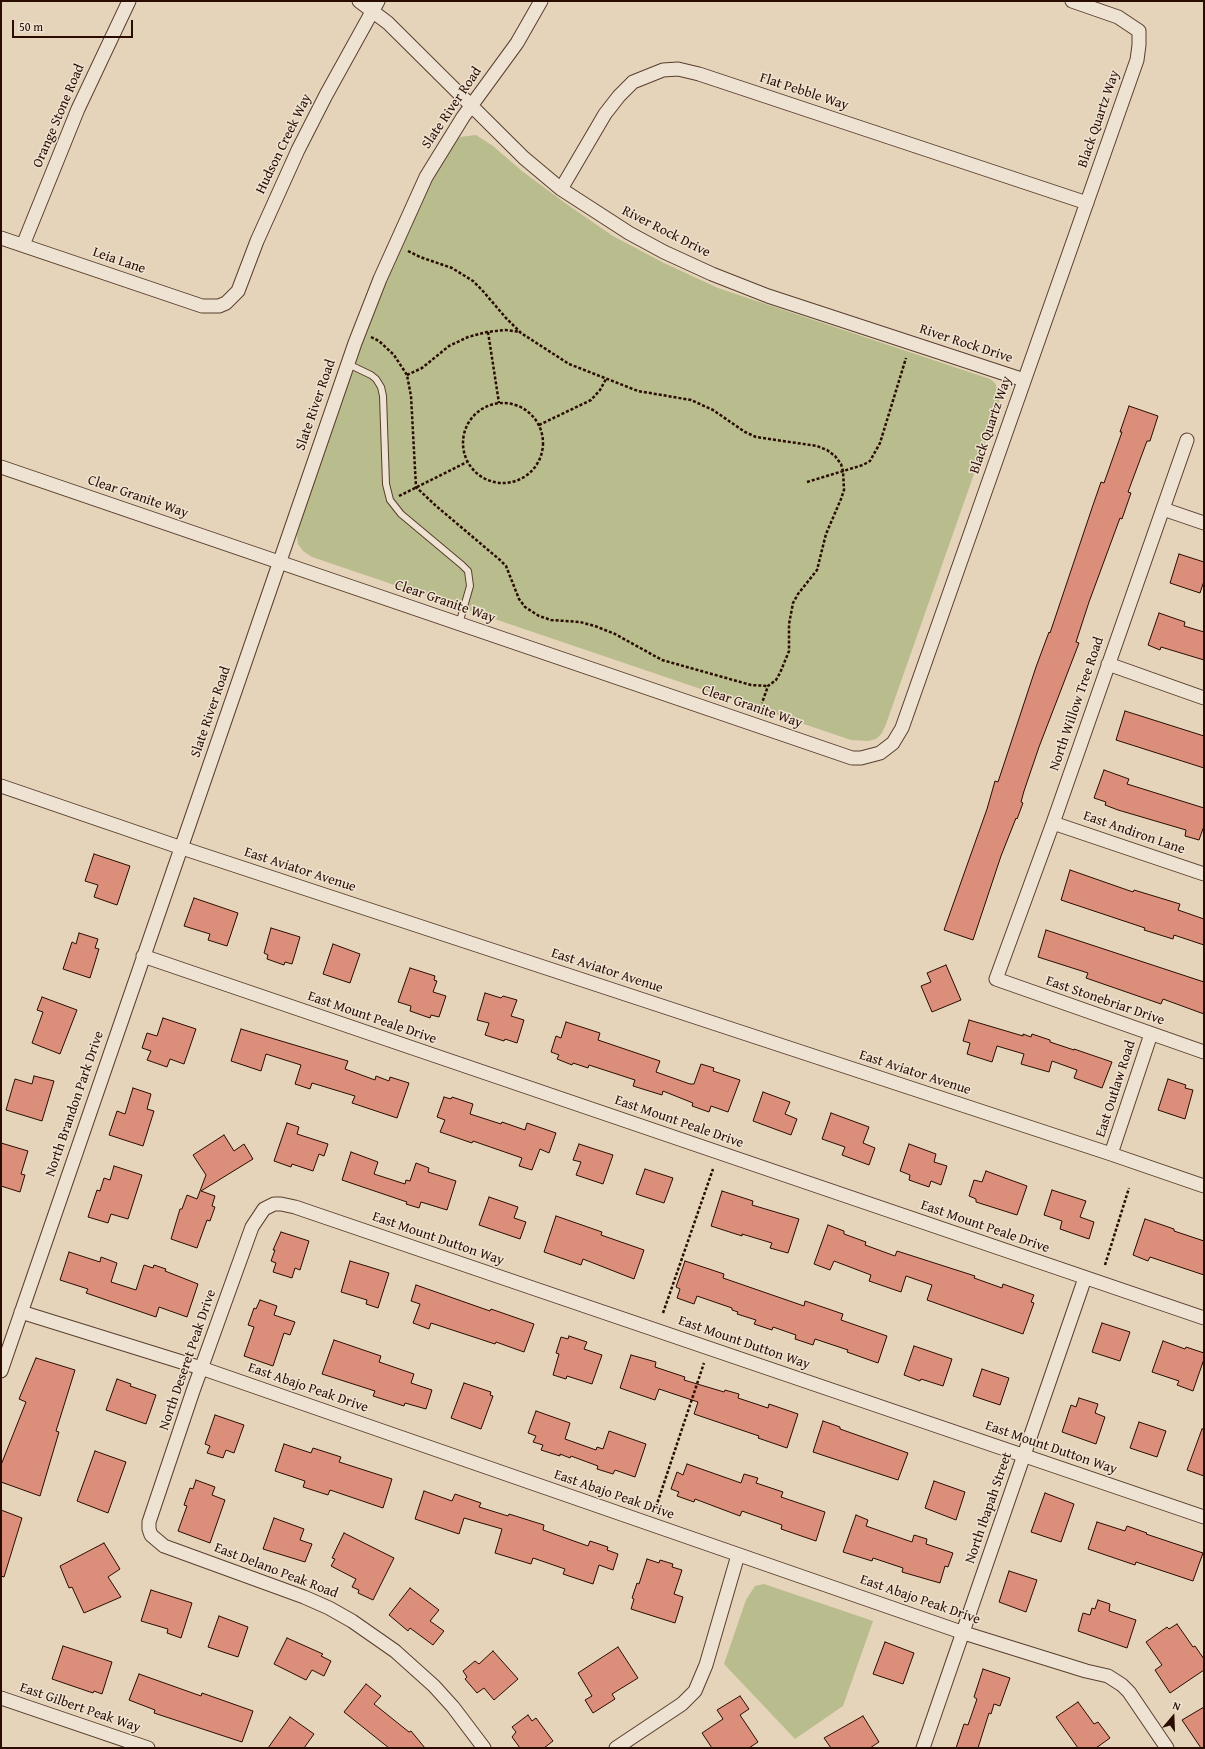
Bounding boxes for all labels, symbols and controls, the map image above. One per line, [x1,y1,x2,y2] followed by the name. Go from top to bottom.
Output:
[14,12,135,38] scale bar
[19,18,43,35] text: 50 m
[30,62,88,170] street label: Orange Stone Road
[418,64,486,152] street label: Slate River Road
[1074,68,1124,170] street label: Black Quartz Way
[757,70,851,114] street label: Flat Pebble Way
[252,91,316,197] street label: Hudson Creek Way
[619,203,713,261] street label: River Rock Drive
[90,244,148,278] street label: Leia Lane
[917,321,1015,367] street label: River Rock Drive
[293,357,339,453] street label: Slate River Road
[966,374,1016,476] street label: Black Quartz Way
[85,472,191,522] street label: Clear Granite Way
[392,577,498,627] street label: Clear Granite Way
[1046,635,1108,773] street label: North Willow Tree Road
[188,664,234,760] street label: Slate River Road
[699,682,805,732] street label: Clear Granite Way
[1081,808,1187,858] street label: East Andiron Lane
[242,844,358,896] street label: East Aviator Avenue
[549,945,665,997] street label: East Aviator Avenue
[1043,973,1167,1029] street label: East Stonebriar Drive
[305,988,439,1048] street label: East Mount Peale Drive
[42,1029,108,1179] street label: North Brandon Park Drive
[1092,1038,1140,1140] street label: East Outlaw Road
[857,1047,973,1099] street label: East Aviator Avenue
[612,1092,746,1152] street label: East Mount Peale Drive
[918,1197,1052,1257] street label: East Mount Peale Drive
[370,1209,506,1269] street label: East Mount Dutton Way
[156,1287,220,1433] street label: North Deseret Peak Drive
[676,1313,812,1373] street label: East Mount Dutton Way
[246,1360,370,1416] street label: East Abajo Peak Drive
[983,1418,1119,1478] street label: East Mount Dutton Way
[962,1450,1016,1566] street label: North Ibapah Street
[552,1467,676,1523] street label: East Abajo Peak Drive
[212,1540,340,1602] street label: East Delano Peak Road
[858,1572,982,1628] street label: East Abajo Peak Drive
[17,1679,143,1737] street label: East Gilbert Peak Way
[1153,1697,1193,1737] north arrow
[1171,1697,1183,1714] text: N

